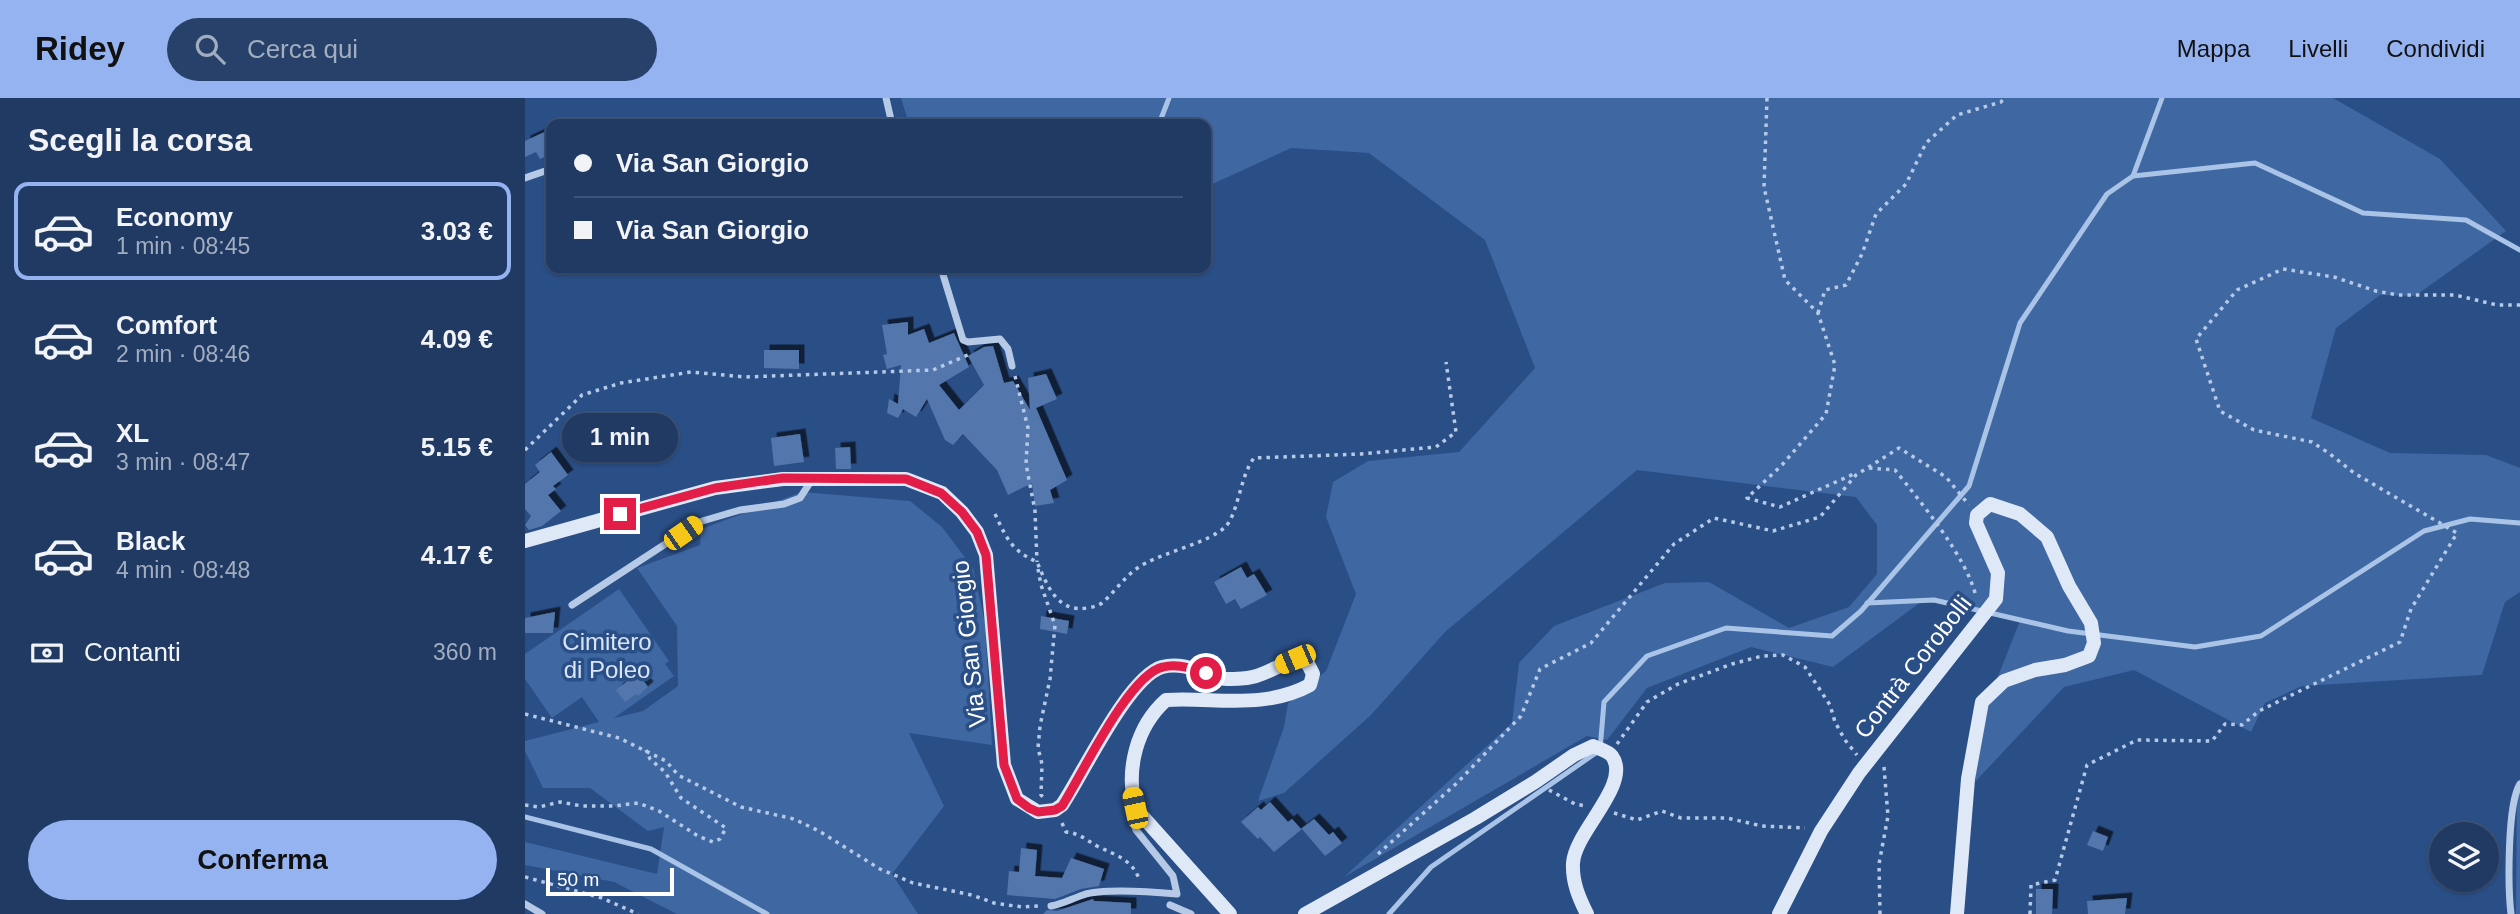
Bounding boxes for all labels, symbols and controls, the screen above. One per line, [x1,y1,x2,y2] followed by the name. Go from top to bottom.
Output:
[167,18,657,81] search box
[35,30,125,67] text: Ridey
[191,30,229,68] icon: search
[247,34,358,64] text: Cerca qui
[2177,35,2250,62] text: Mappa
[2288,35,2348,62] text: Livelli
[2386,35,2485,62] text: Condividi
[28,122,252,158] text: Scegli la corsa
[616,148,809,178] text: Via San Giorgio
[32,200,95,263] icon: car
[116,202,233,232] text: Economy
[616,215,809,245] text: Via San Giorgio
[421,216,493,246] text: 3.03 €
[116,233,250,259] text: 1 min · 08:45
[32,308,95,371] icon: car
[116,310,217,340] text: Comfort
[421,324,493,354] text: 4.09 €
[116,341,250,367] text: 2 min · 08:46
[562,412,678,462] callout: 1 min
[32,416,95,479] icon: car
[116,418,149,448] text: XL
[590,424,650,450] text: 1 min
[421,432,493,462] text: 5.15 €
[116,449,250,475] text: 3 min · 08:47
[604,498,636,530] route end
[660,512,707,554] car
[32,524,95,587] icon: car
[116,526,185,556] text: Black
[421,540,493,570] text: 4.17 €
[116,557,250,583] text: 4 min · 08:48
[946,559,991,729] street label: Via San Giorgio
[1849,590,1977,743] street label: Contrà Corobolli
[562,628,652,683] park label: Cimitero di Poleo
[28,634,66,672] icon: cash
[84,637,181,667] text: Contanti
[433,639,497,665] text: 360 m
[1272,641,1319,677] car
[1190,657,1222,689] route start
[1121,785,1150,831] car
[28,820,497,900] button: Conferma
[2429,822,2499,892] map controls
[2429,822,2499,892] button: layers
[546,865,674,897] scale bar
[557,869,599,890] text: 50 m

